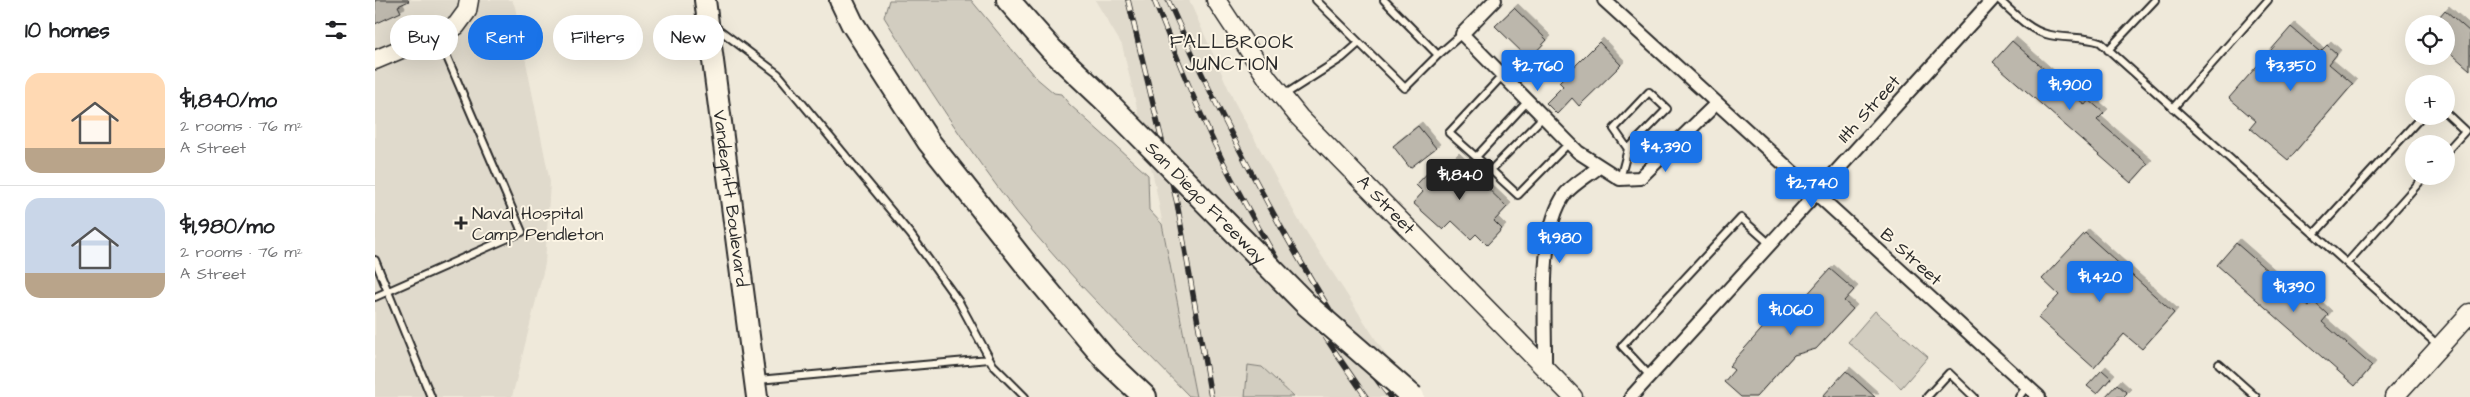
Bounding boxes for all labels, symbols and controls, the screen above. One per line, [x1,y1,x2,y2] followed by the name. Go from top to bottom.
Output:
[390,15,458,60] chip: Buy
[468,15,543,60] chip: Rent
[553,15,643,60] chip: Filters
[653,15,724,60] chip: New
[2405,15,2455,185] map controls
[2405,15,2455,65] button: locate
[25,16,110,45] text: 10 homes
[322,16,350,44] icon: filters
[1170,29,1294,78] district label: FALLBROOK JUNCTION
[1497,49,1579,92] pin: $2,760
[2250,49,2332,92] pin: $3,350
[1513,55,1563,77] text: $2,760
[2266,55,2316,77] text: $3,350
[2029,68,2111,111] pin: $1,900
[1832,69,1907,148] street label: 11th Street
[2048,74,2092,96] text: $1,900
[2405,75,2455,125] button: +
[180,86,277,115] text: $1,840/mo
[65,93,125,153] icon: home
[707,108,755,288] street label: Vandegrift Boulevard
[180,115,303,137] text: 2 rooms · 76 m²
[1625,130,1707,173] pin: $4,390
[2405,135,2455,185] button: −
[1140,136,1272,270] street label: San Diego Freeway
[1641,136,1691,158] text: $4,390
[180,137,246,159] text: A Street
[1419,158,1501,201] pin: $1,840
[1437,164,1483,186] text: $1,840
[1771,166,1853,209] pin: $2,740
[1351,170,1421,241] street label: A Street
[1786,172,1838,194] text: $2,740
[472,201,604,247] place label: Naval Hospital Camp Pendleton
[180,212,275,241] text: $1,980/mo
[454,216,468,230] marker: Naval Hospital Camp Pendleton
[65,218,125,278] icon: home
[1519,222,1601,264] pin: $1,980
[1875,222,1948,292] street label: B Street
[1538,227,1582,249] text: $1,980
[180,241,303,263] text: 2 rooms · 76 m²
[2059,260,2141,303] pin: $1,420
[180,263,246,285] text: A Street
[2078,266,2122,288] text: $1,420
[2253,270,2335,313] pin: $1,390
[2273,276,2315,298] text: $1,390
[1750,294,1832,336] pin: $1,060
[1769,299,1813,321] text: $1,060

